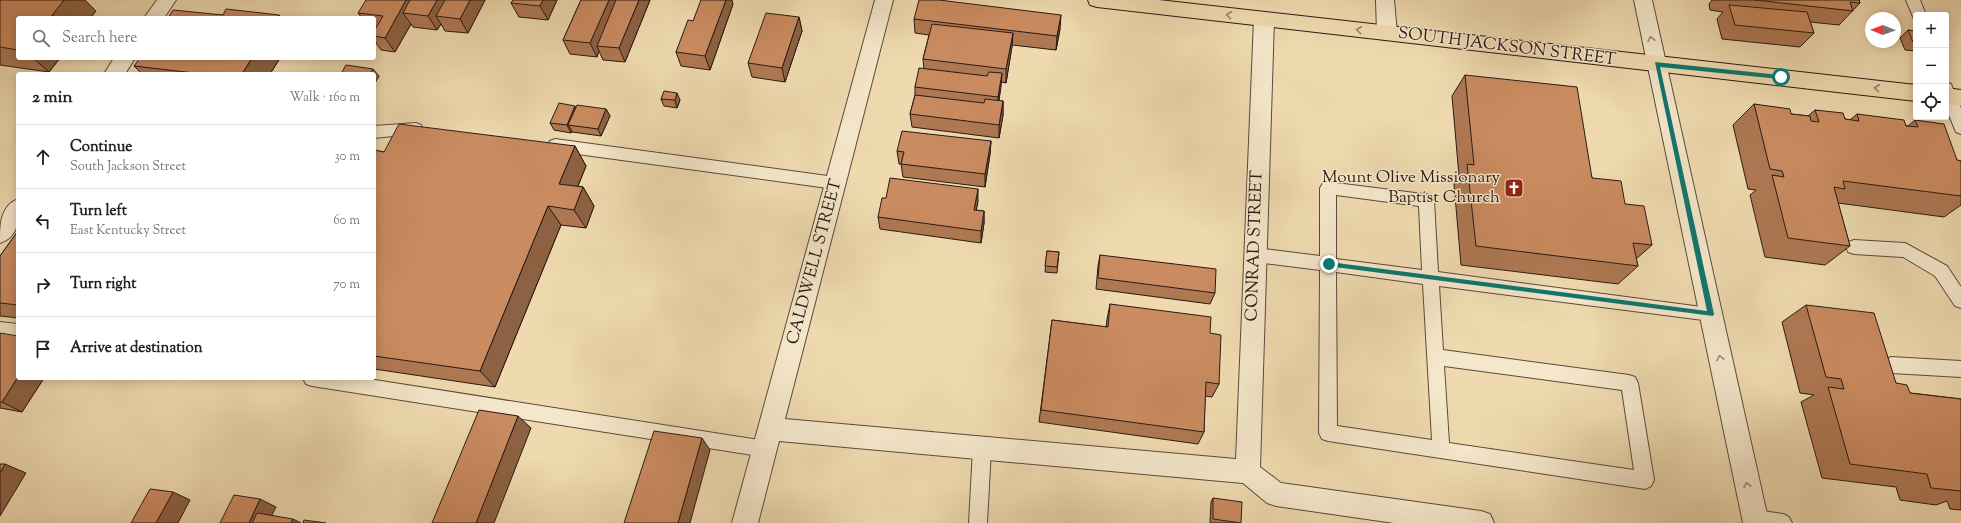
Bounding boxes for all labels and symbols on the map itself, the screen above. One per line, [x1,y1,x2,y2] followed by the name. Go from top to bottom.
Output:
[1226,11,1232,20] one-way arrow
[1865,12,1901,48] north arrow
[1397,22,1617,72] street label: SOUTH JACKSON STREET
[1356,26,1362,35] one-way arrow
[1648,36,1656,42] one-way arrow
[1772,68,1790,86] route start
[1874,84,1880,93] one-way arrow
[1322,166,1501,210] place label: Mount Olive Missionary Baptist Church
[1240,170,1270,322] street label: CONRAD STREET
[781,177,849,347] street label: CALDWELL STREET
[1503,177,1525,199] church icon: Mount Olive Missionary Baptist Church
[1320,255,1338,273] route end
[1716,355,1724,361] one-way arrow
[1744,482,1752,488] one-way arrow

